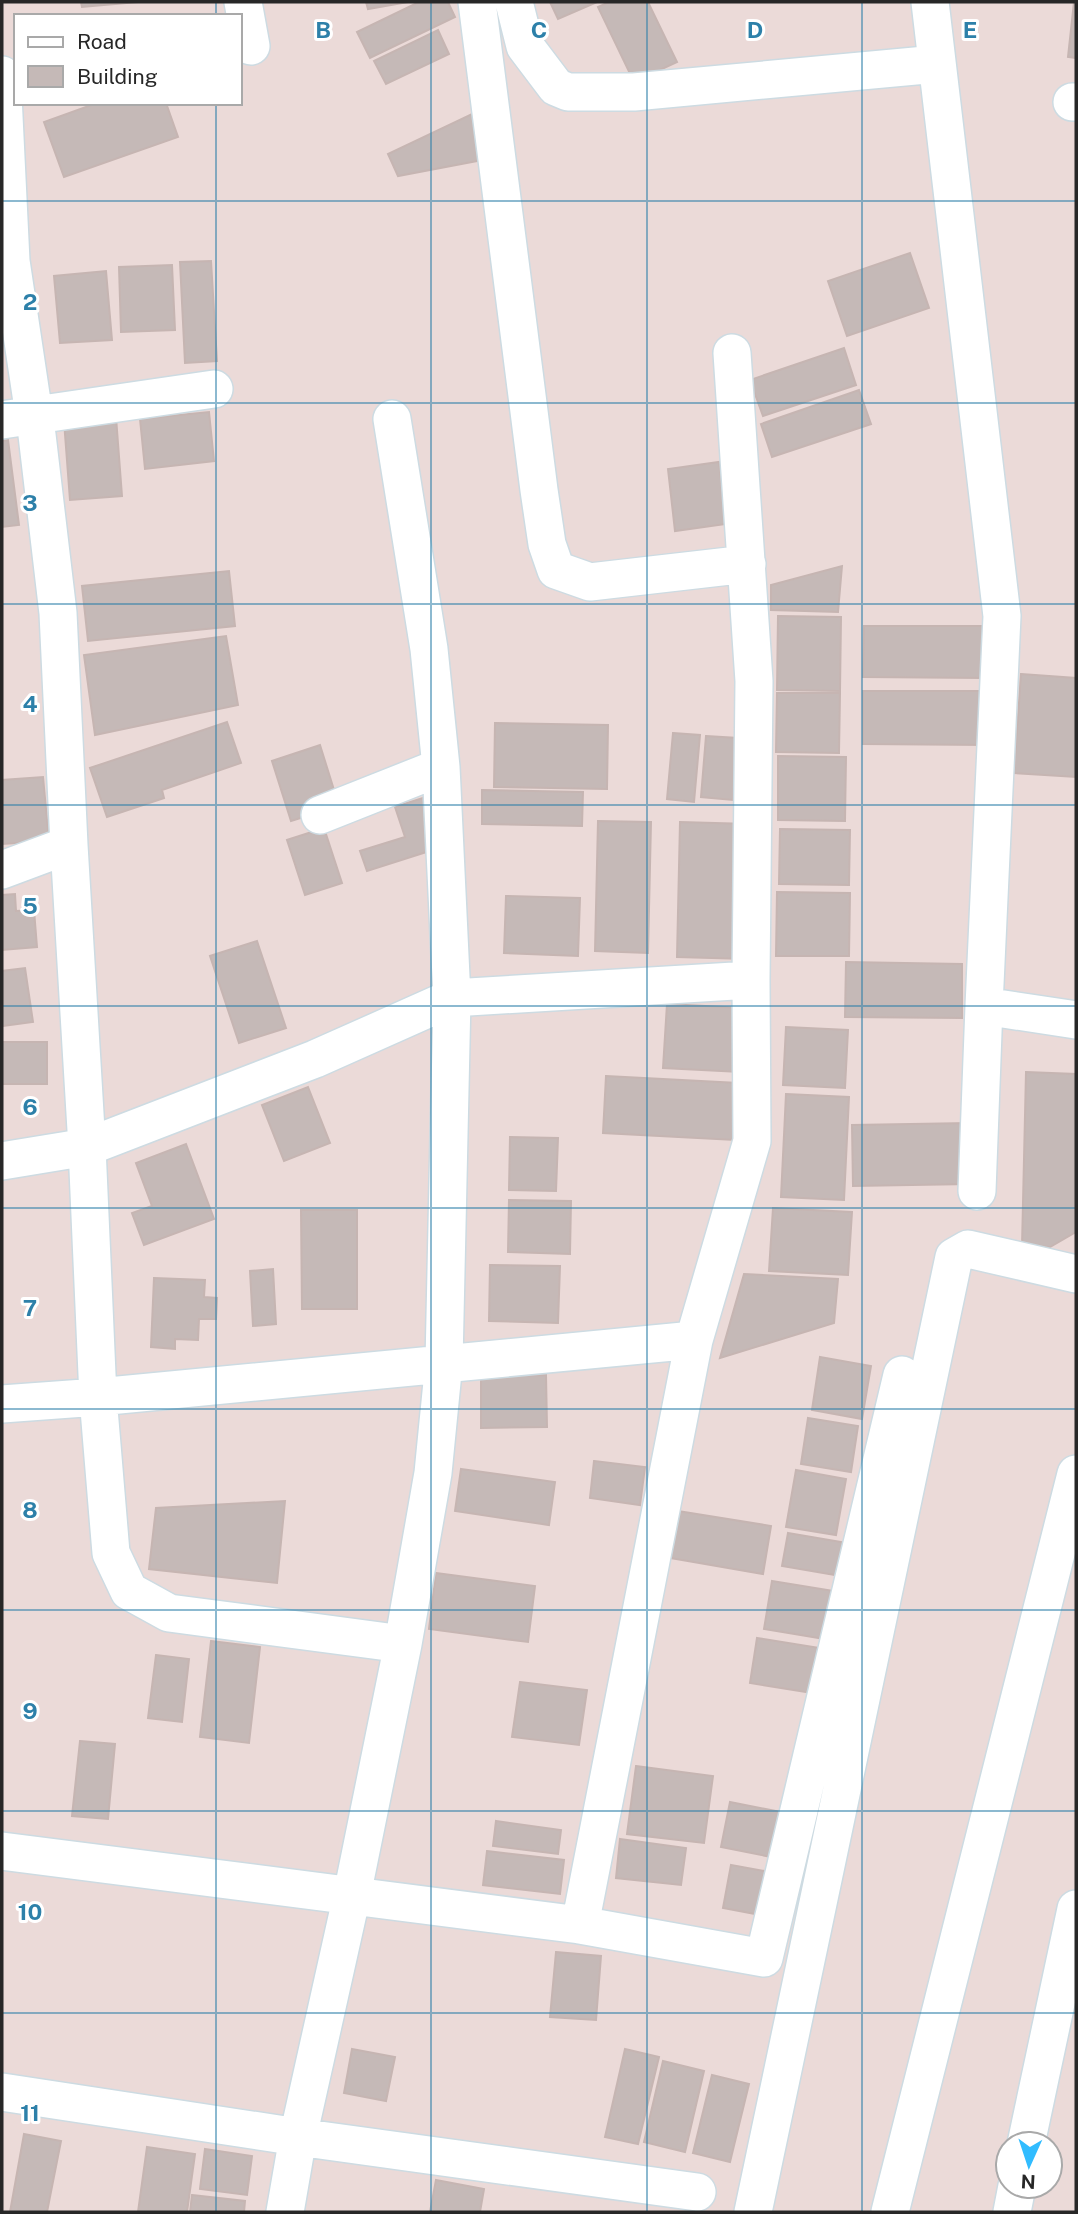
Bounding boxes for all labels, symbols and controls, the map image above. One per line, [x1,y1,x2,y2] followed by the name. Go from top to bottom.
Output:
[14,14,242,105] legend
[315,16,331,43] text: B
[531,16,547,43] text: C
[747,16,763,43] text: D
[963,16,977,43] text: E
[77,29,127,54] text: Road
[77,64,158,89] text: Building
[23,288,37,315] text: 2
[22,489,38,516] text: 3
[22,690,38,717] text: 4
[22,892,38,919] text: 5
[22,1093,38,1120] text: 6
[23,1294,37,1321] text: 7
[22,1496,38,1523] text: 8
[22,1697,38,1724] text: 9
[18,1898,42,1925] text: 10
[20,2099,40,2126] text: 11
[994,2130,1064,2200] north arrow
[1020,2171,1036,2193] text: N

